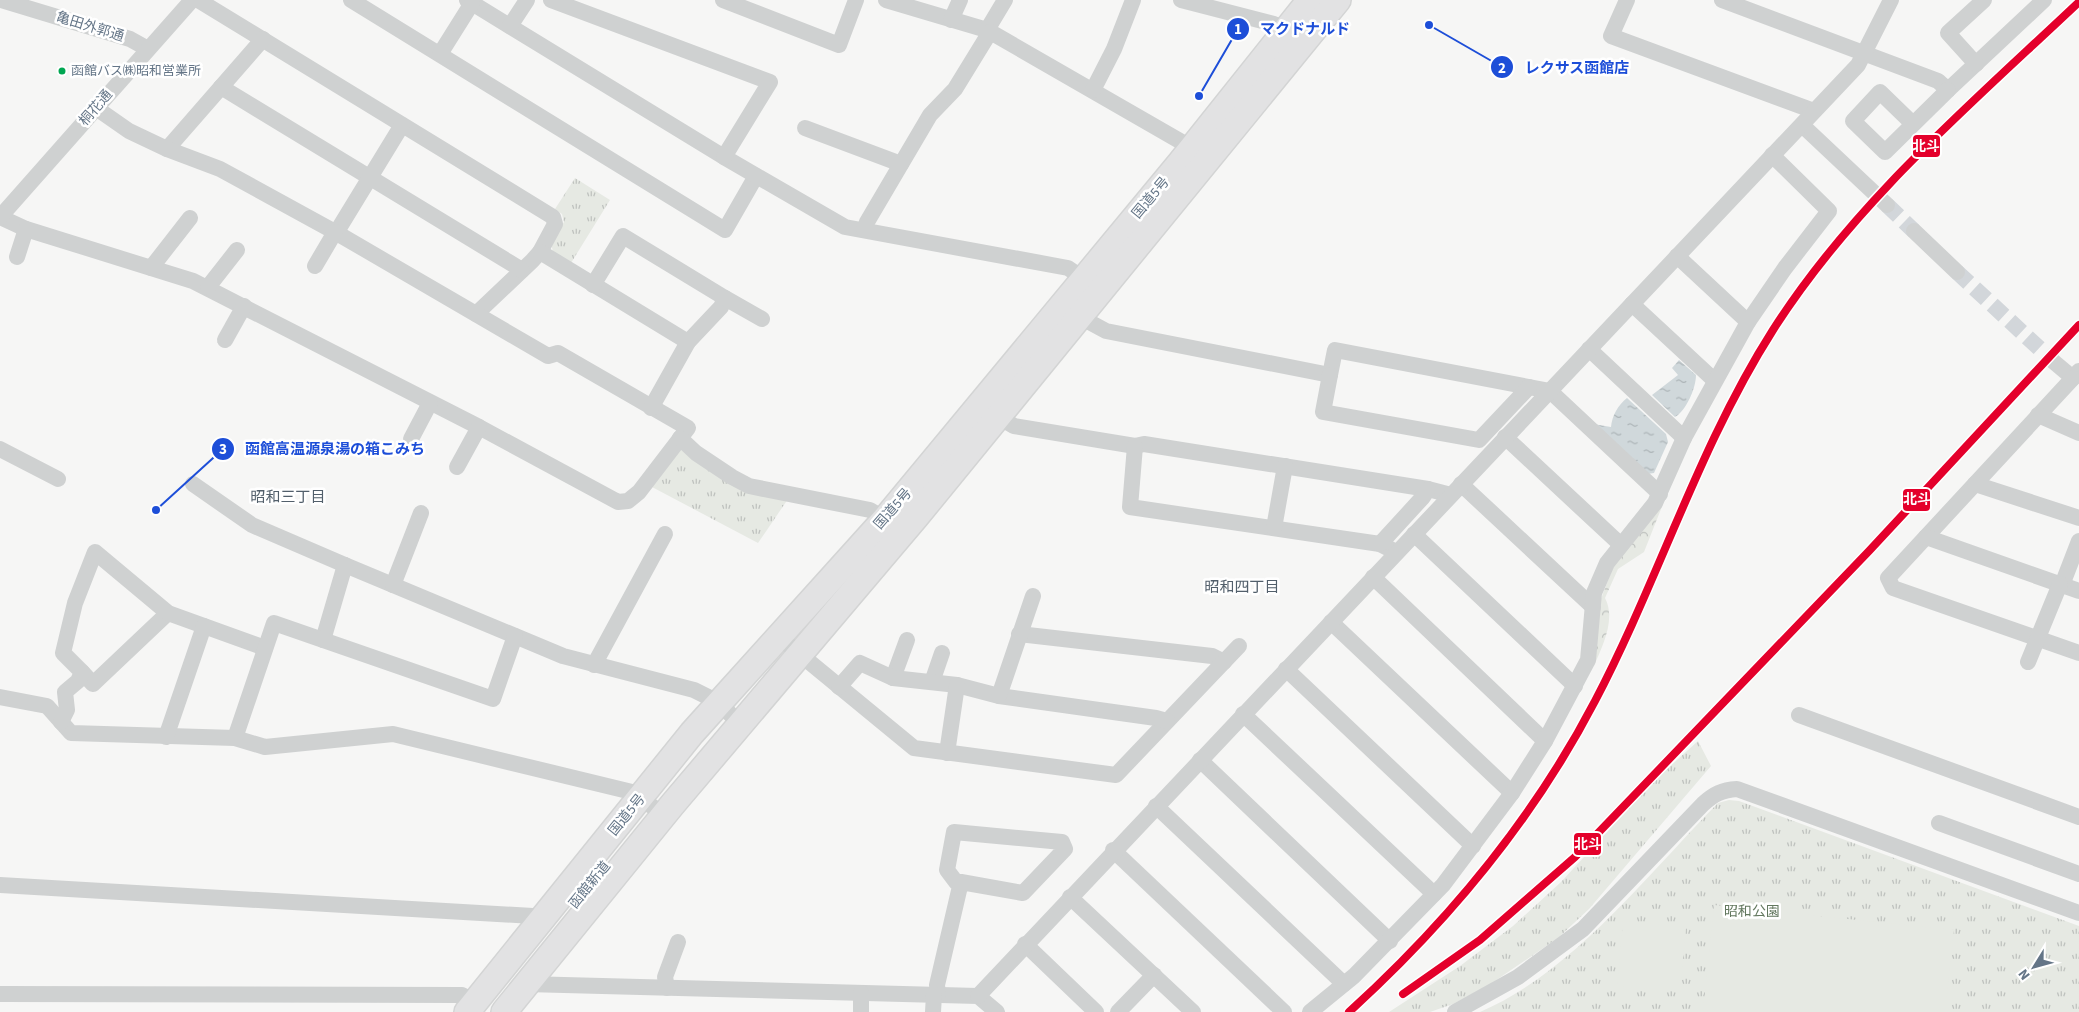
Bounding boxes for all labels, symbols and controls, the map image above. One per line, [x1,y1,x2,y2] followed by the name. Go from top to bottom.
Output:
[54,7,126,47] street label: 亀田外郭通
[1225,14,1360,44] callout: マクドナルド
[1234,19,1242,40] text: 1
[1260,19,1350,40] text: マクドナルド
[1490,52,1640,82] callout: レクサス函館店
[1498,58,1506,79] text: 2
[1525,58,1629,79] text: レクサス函館店
[71,62,201,80] place label: 函館バス㈱昭和営業所
[57,66,67,76] marker: 函館バス㈱昭和営業所
[75,86,117,130] street label: 桐花通
[1912,134,1941,158] line badge: 北斗
[1912,137,1940,157] text: 北斗
[1128,173,1174,223] street label: 国道5号
[210,434,435,464] callout: 函館高温源泉湯の箱こみち
[219,439,227,460] text: 3
[245,439,425,460] text: 函館高温源泉湯の箱こみち
[869,484,917,534] street label: 国道5号
[250,487,326,508] district label: 昭和三丁目
[1902,488,1931,512] line badge: 北斗
[1903,490,1931,510] text: 北斗
[1204,577,1280,598] district label: 昭和四丁目
[604,790,650,840] street label: 国道5号
[1573,832,1602,856] line badge: 北斗
[1574,835,1602,855] text: 北斗
[565,857,615,913] street label: 函館新道
[1724,902,1780,922] park label: 昭和公園
[2009,942,2059,992] north arrow
[2014,964,2035,984] text: N

